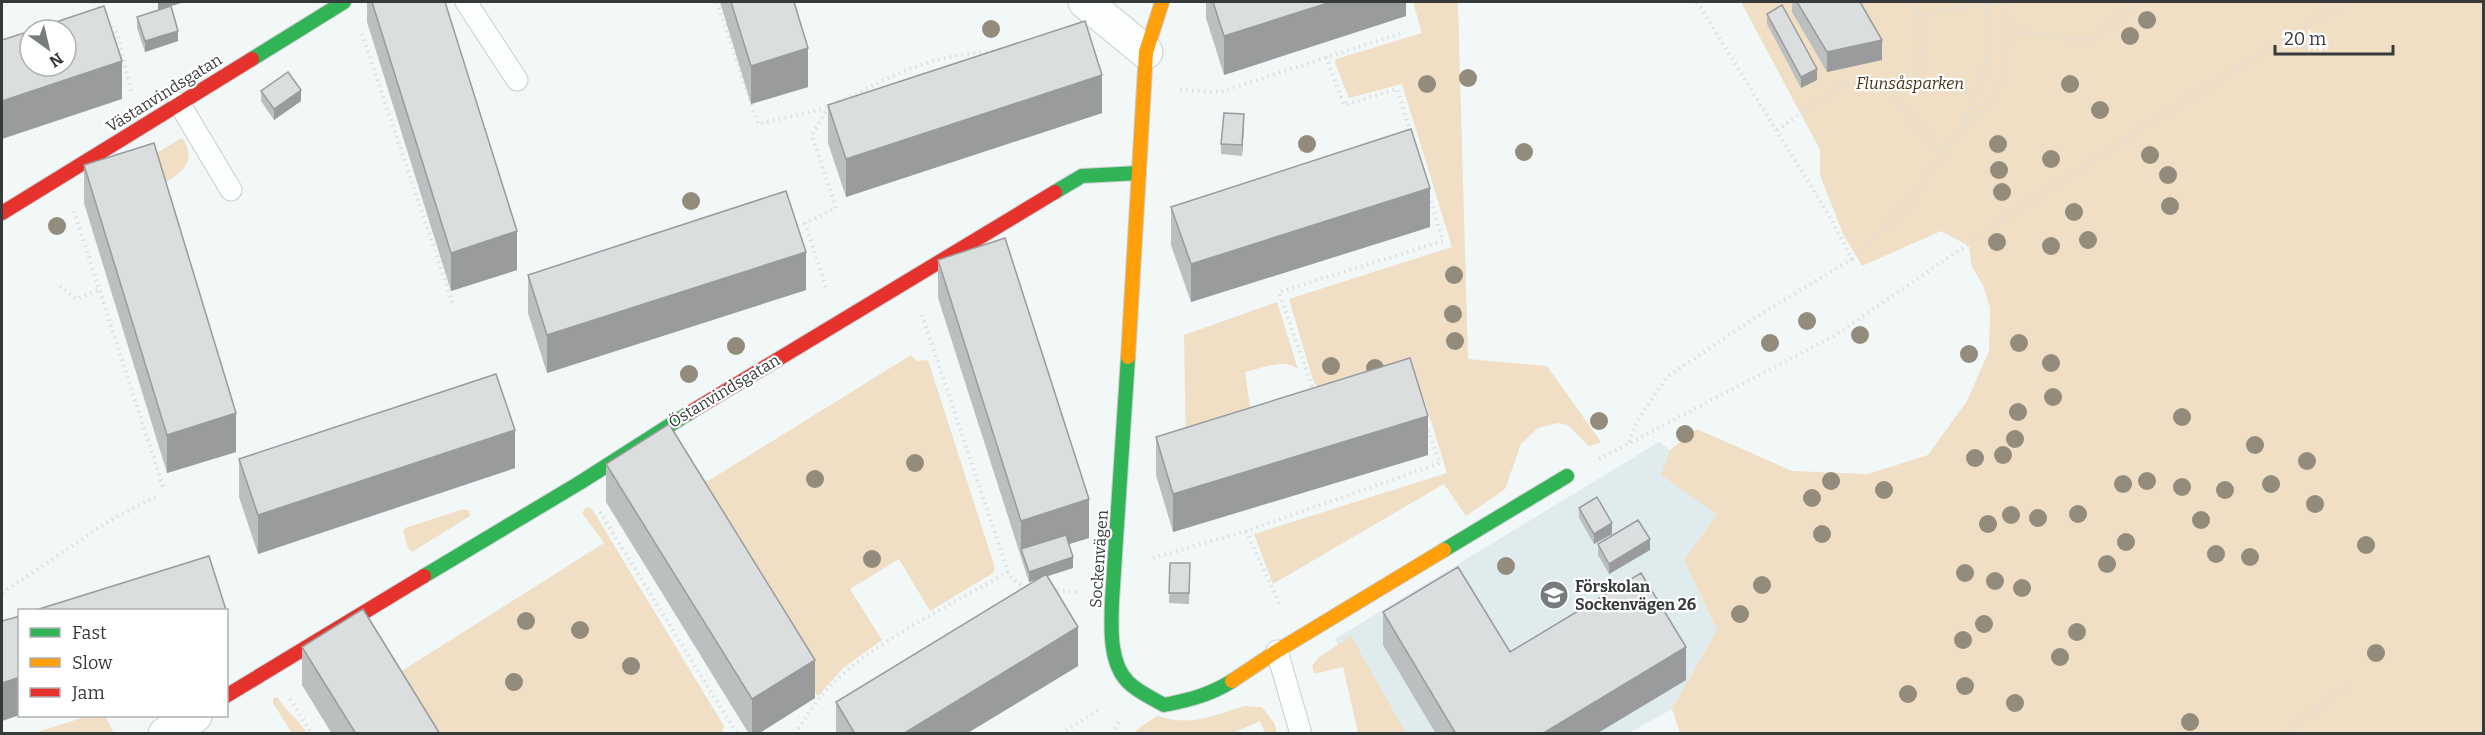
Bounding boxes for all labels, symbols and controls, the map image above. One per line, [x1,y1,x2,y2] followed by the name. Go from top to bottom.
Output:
[18,18,78,78] north arrow
[2275,18,2394,56] scale bar
[2284,28,2326,50] text: 20 m
[46,49,67,71] text: N
[103,50,225,136] street label: Västanvindsgatan
[1856,74,1964,93] park label: Flunsåsparken
[665,350,783,432] street label: Östanvindsgatan
[1086,509,1112,609] street label: Sockenvägen
[1575,577,1697,614] place label: Förskolan Sockenvägen 26
[1538,579,1570,611] school or university icon: Förskolan Sockenvägen 26
[18,609,228,717] legend
[72,622,107,644] text: Fast
[72,652,113,674] text: Slow
[71,682,105,704] text: Jam

